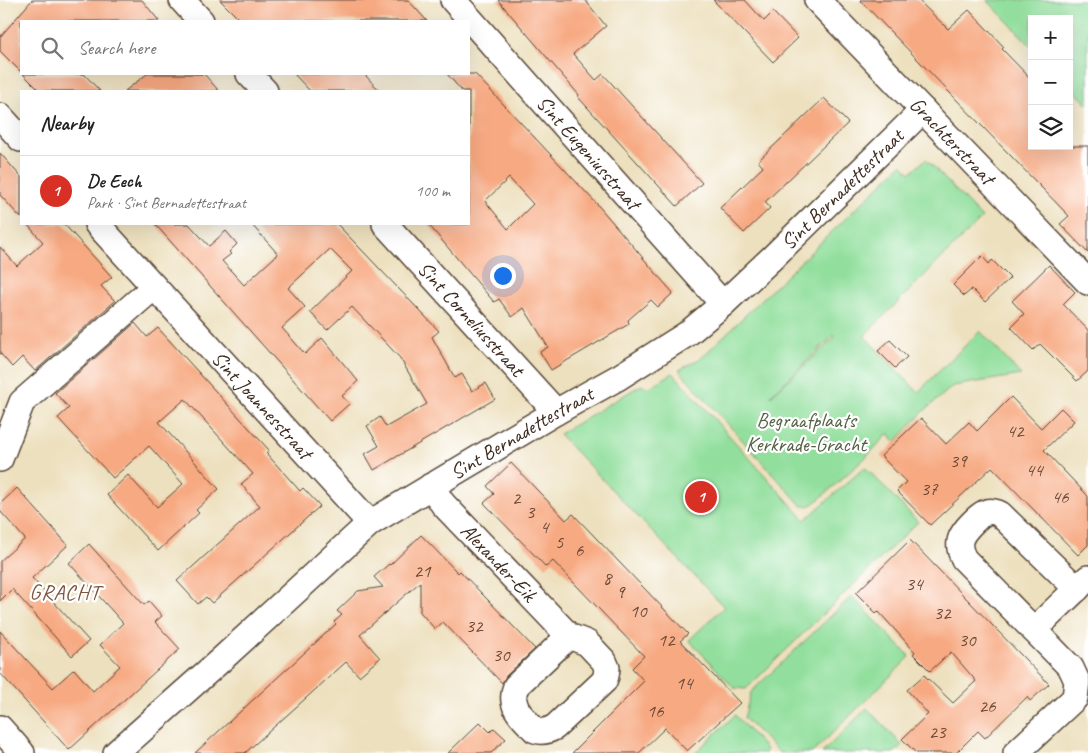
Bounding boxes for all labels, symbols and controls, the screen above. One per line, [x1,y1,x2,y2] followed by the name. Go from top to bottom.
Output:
[1028,15,1073,150] map controls
[1028,15,1073,60] button: +
[20,20,470,75] search box
[38,34,66,62] icon: search
[78,36,155,60] text: Search here
[1028,60,1073,105] button: −
[531,90,648,217] street label: Sint Eugeniusstraat
[904,91,1002,192] street label: Grachterstraat
[1028,105,1073,150] button: layers
[40,110,93,136] text: Nearby
[775,122,910,255] street label: Sint Bernadettestraat
[87,169,142,193] text: De Eech
[52,181,60,201] text: 1
[416,181,450,201] text: 100 m
[87,193,246,213] text: Park · Sint Bernadettestraat
[412,256,531,383] street label: Sint Corneliusstraat
[490,263,516,289] your location
[206,346,320,467] street label: Sint Joannesstraat
[445,380,600,485] street label: Sint Bernadettestraat
[746,407,868,457] park label: Begraafplaats Kerkrade-Gracht
[1006,419,1025,443] house number: 42
[949,449,968,473] house number: 39
[1025,458,1045,482] house number: 44
[920,477,939,501] house number: 37
[685,478,717,516] pin: 1
[1051,485,1070,509] house number: 46
[512,486,522,510] house number: 2
[526,500,536,524] house number: 3
[540,515,551,539] house number: 4
[455,518,543,608] street label: Alexander-Eik
[555,530,565,554] house number: 5
[575,538,585,562] house number: 6
[413,559,432,583] house number: 21
[603,566,614,590] house number: 8
[905,572,925,596] house number: 34
[29,578,105,606] district label: GRACHT
[616,580,626,604] house number: 9
[629,599,648,623] house number: 10
[933,601,952,625] house number: 32
[465,614,484,638] house number: 32
[657,628,676,652] house number: 12
[958,628,977,652] house number: 30
[492,643,511,667] house number: 30
[675,671,695,695] house number: 14
[978,694,997,718] house number: 26
[646,699,665,723] house number: 16
[928,720,947,744] house number: 23

